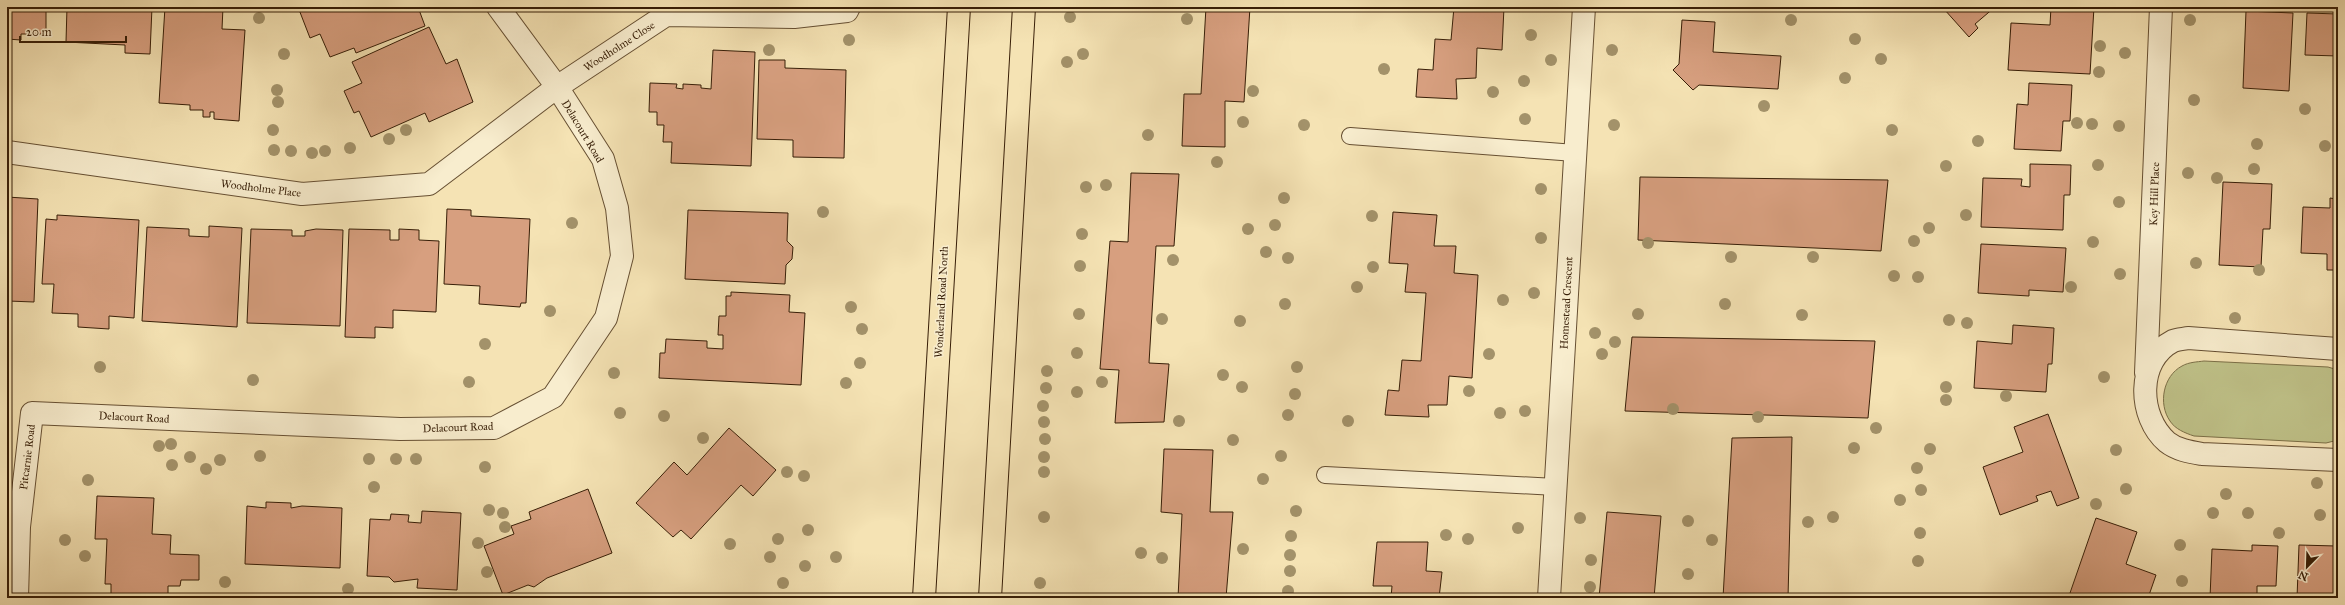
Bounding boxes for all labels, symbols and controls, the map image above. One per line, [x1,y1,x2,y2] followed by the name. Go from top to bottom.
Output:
[20,18,126,44] scale bar
[581,18,658,74] street label: Woodholme Close
[26,25,52,39] text: 20 m
[559,98,607,165] street label: Delacourt Road
[2147,162,2162,226] street label: Key Hill Place
[220,177,302,200] street label: Woodholme Place
[932,246,951,358] street label: Wonderland Road North
[1558,256,1575,350] street label: Homestead Crescent
[98,409,170,426] street label: Delacourt Road
[422,420,494,435] street label: Delacourt Road
[17,423,38,491] street label: Pitcarnie Road
[2287,547,2327,587] north arrow
[2296,568,2310,584] text: N

